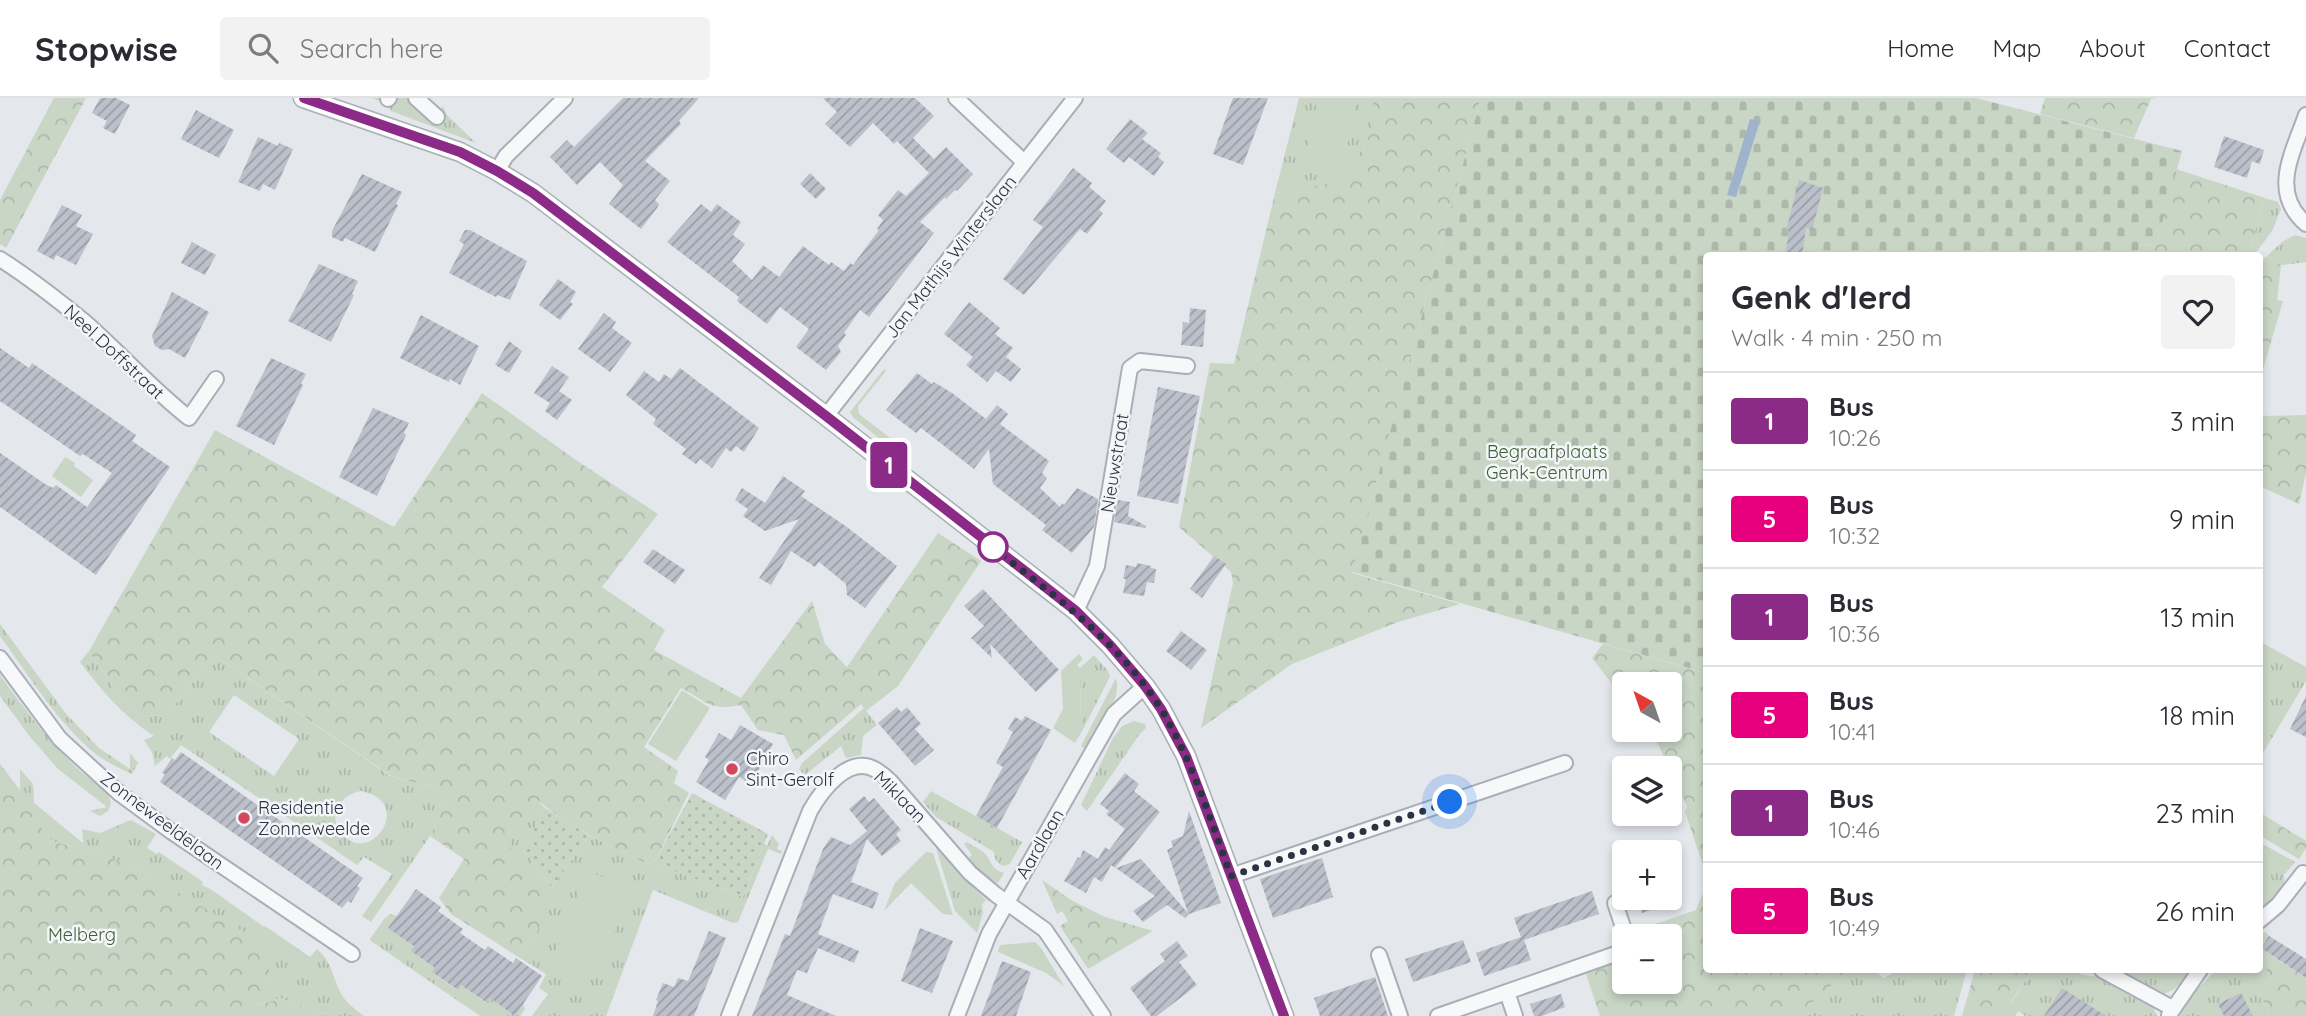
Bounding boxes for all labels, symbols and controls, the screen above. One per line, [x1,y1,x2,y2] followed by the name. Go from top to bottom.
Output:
[220,17,710,80] search box
[35,28,178,69] text: Stopwise
[244,29,282,67] icon: search
[300,32,443,65] text: Search here
[1887,33,1954,63] text: Home
[1992,33,2041,63] text: Map
[2079,33,2146,63] text: About
[2184,33,2271,63] text: Contact
[880,171,1021,343] street label: Jan Mathijs Winterslaan
[2161,275,2235,349] button: heart
[1731,276,1912,317] text: Genk d'Ierd
[59,299,169,404] street label: Neel Doffstraat
[1731,323,1942,352] text: Walk · 4 min · 250 m
[1829,390,1874,423] text: Bus
[2170,405,2235,438] text: 3 min
[1765,406,1774,436] text: 1
[1095,412,1134,514] street label: Nieuwstraat
[1829,423,1881,452] text: 10:26
[1486,440,1608,484] park label: Begraafplaats Genk-Centrum
[866,442,912,488] line badge: 1
[884,450,894,480] text: 1
[1829,488,1874,521] text: Bus
[2169,503,2235,536] text: 9 min
[1763,504,1776,534] text: 5
[1829,521,1880,550] text: 10:32
[978,532,1008,562] unlabelled marker
[1829,586,1874,619] text: Bus
[2160,601,2235,634] text: 13 min
[1765,602,1774,632] text: 1
[1829,619,1880,648] text: 10:36
[1612,672,1682,742] north arrow
[1612,672,1682,994] map controls
[1829,684,1874,717] text: Bus
[2160,699,2235,732] text: 18 min
[1763,700,1776,730] text: 5
[1829,717,1876,746] text: 10:41
[746,747,835,791] place label: Chiro Sint-Gerolf
[1612,756,1682,826] button: layers
[724,761,740,777] marker: Chiro Sint-Gerolf
[869,766,931,828] street label: Miklaan
[96,767,229,875] street label: Zonneweeldelaan
[1829,782,1874,815] text: Bus
[1432,784,1467,819] your location
[258,796,370,840] place label: Residentie Zonneweelde
[2156,797,2235,830] text: 23 min
[1765,798,1774,828] text: 1
[1010,805,1069,883] street label: Aardlaan
[236,810,252,826] marker: Residentie Zonneweelde
[1829,815,1880,844] text: 10:46
[1612,840,1682,910] button: +
[1829,880,1874,913] text: Bus
[2155,895,2235,928] text: 26 min
[1763,896,1776,926] text: 5
[1829,913,1880,942] text: 10:49
[48,923,116,946] park label: Melberg
[1612,924,1682,994] button: −

